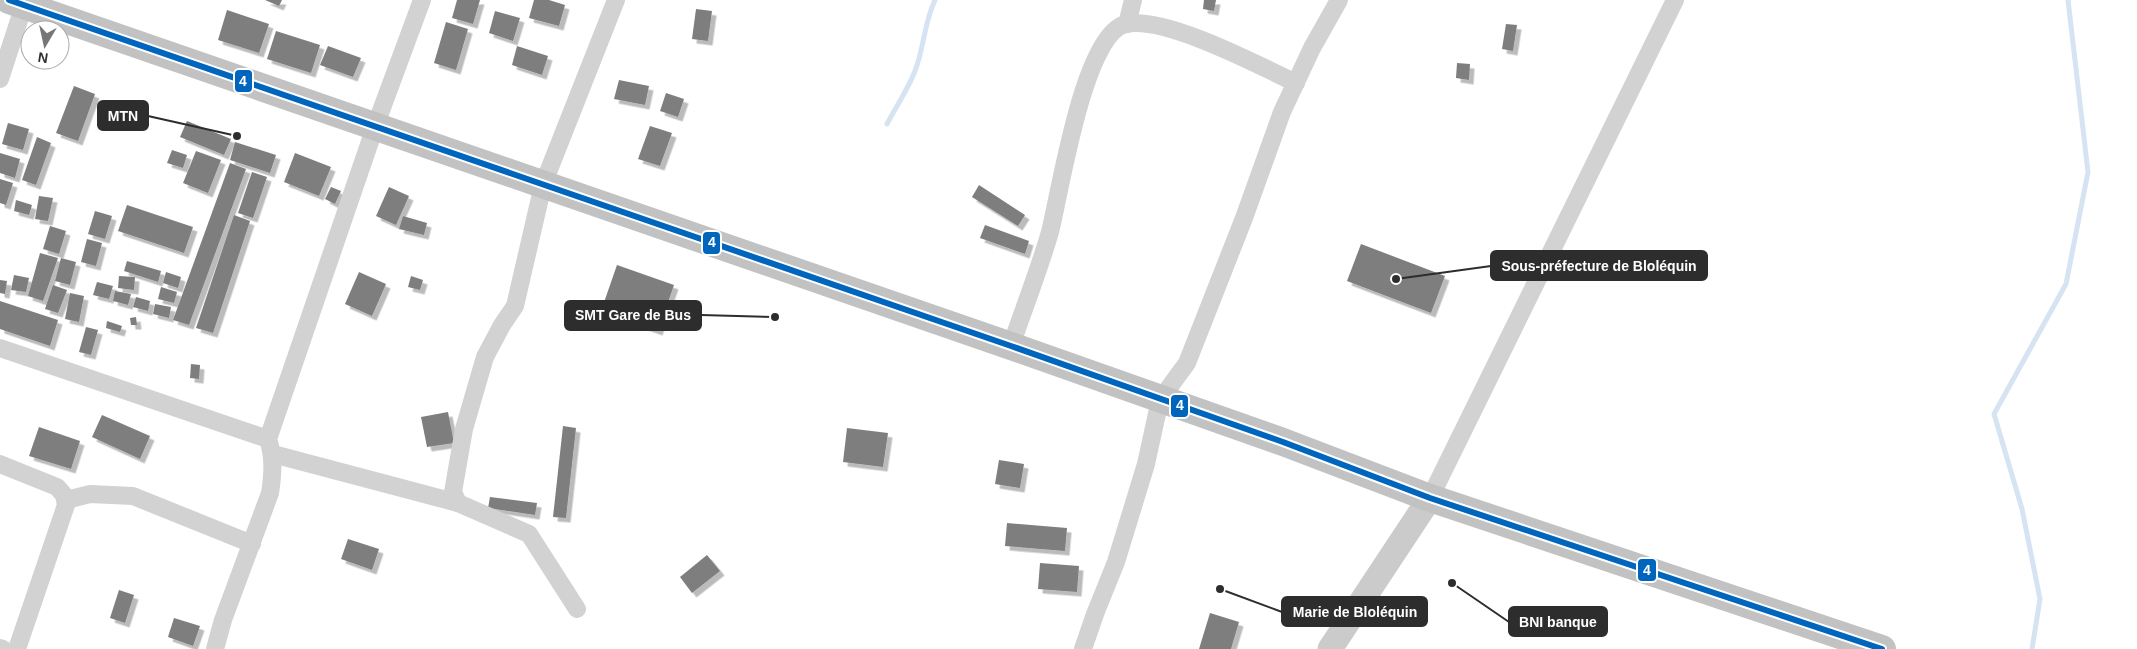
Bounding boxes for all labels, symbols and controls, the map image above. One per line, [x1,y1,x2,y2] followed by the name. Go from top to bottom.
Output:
[20,20,70,70] north arrow
[37,49,49,67] text: N
[234,69,253,93] line badge: 4
[239,73,247,89] text: 4
[98,101,148,130] callout: MTN
[108,108,138,124] text: MTN
[702,231,721,255] line badge: 4
[708,234,716,250] text: 4
[1491,251,1707,280] callout: Sous-préfecture de Bloléquin
[1501,258,1697,274] text: Sous-préfecture de Bloléquin
[565,301,701,330] callout: SMT Gare de Bus
[575,307,691,323] text: SMT Gare de Bus
[1170,394,1189,418] line badge: 4
[1176,397,1184,413] text: 4
[1637,558,1657,582] line badge: 4
[1643,562,1651,578] text: 4
[1282,597,1427,626] callout: Marie de Bloléquin
[1293,604,1417,620] text: Marie de Bloléquin
[1509,607,1607,636] callout: BNI banque
[1519,614,1597,630] text: BNI banque

